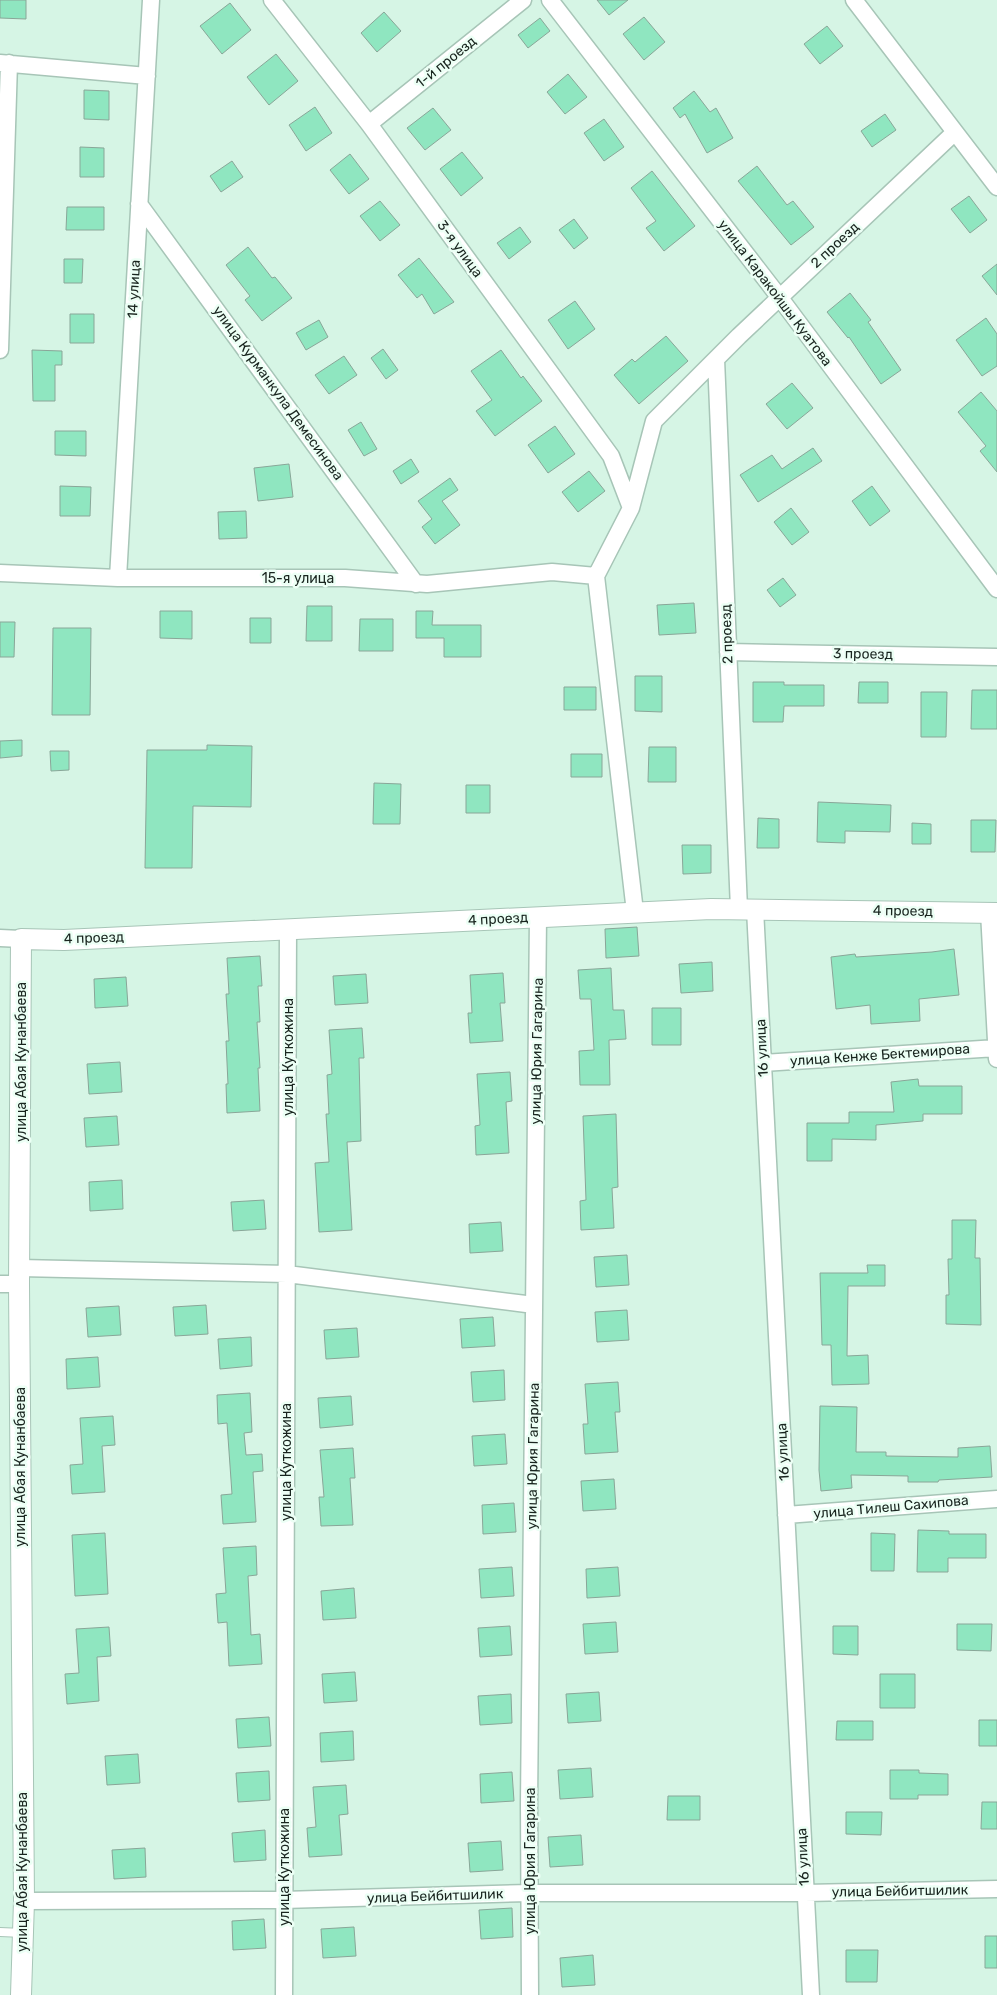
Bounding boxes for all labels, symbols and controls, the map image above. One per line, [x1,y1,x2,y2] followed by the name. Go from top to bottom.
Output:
[412,32,480,92] street label: 1-й проезд
[714,216,836,370] street label: улица Каракойшы Куатова
[434,217,486,281] street label: 3-я улица
[807,218,863,272] street label: 2 проезд
[124,259,144,319] street label: 14 улица
[209,303,347,483] street label: улица Курманкула Демесинова
[262,570,334,587] street label: 15-я улица
[717,604,737,664] street label: 2 проезд
[833,645,893,663] street label: 3 проезд
[873,902,933,920] street label: 4 проезд
[467,909,529,929] street label: 4 проезд
[64,928,124,948] street label: 4 проезд
[527,977,547,1125] street label: улица Юрия Гагарина
[13,982,30,1142] street label: улица Абая Кунанбаева
[280,998,297,1116] street label: улица Куткожина
[752,1019,772,1077] street label: 16 улица
[789,1040,971,1070] street label: улица Кенже Бектемирова
[523,1382,543,1530] street label: улица Юрия Гагарина
[12,1387,29,1547] street label: улица Абая Кунанбаева
[278,1403,295,1521] street label: улица Куткожина
[773,1423,793,1481] street label: 16 улица
[813,1492,969,1522] street label: улица Тилеш Сахипова
[522,1788,539,1934] street label: улица Юрия Гагарина
[14,1792,31,1952] street label: улица Абая Кунанбаева
[276,1808,293,1926] street label: улица Куткожина
[793,1828,813,1886] street label: 16 улица
[832,1881,969,1901] street label: улица Бейбитшилик
[366,1885,504,1907] street label: улица Бейбитшилик

